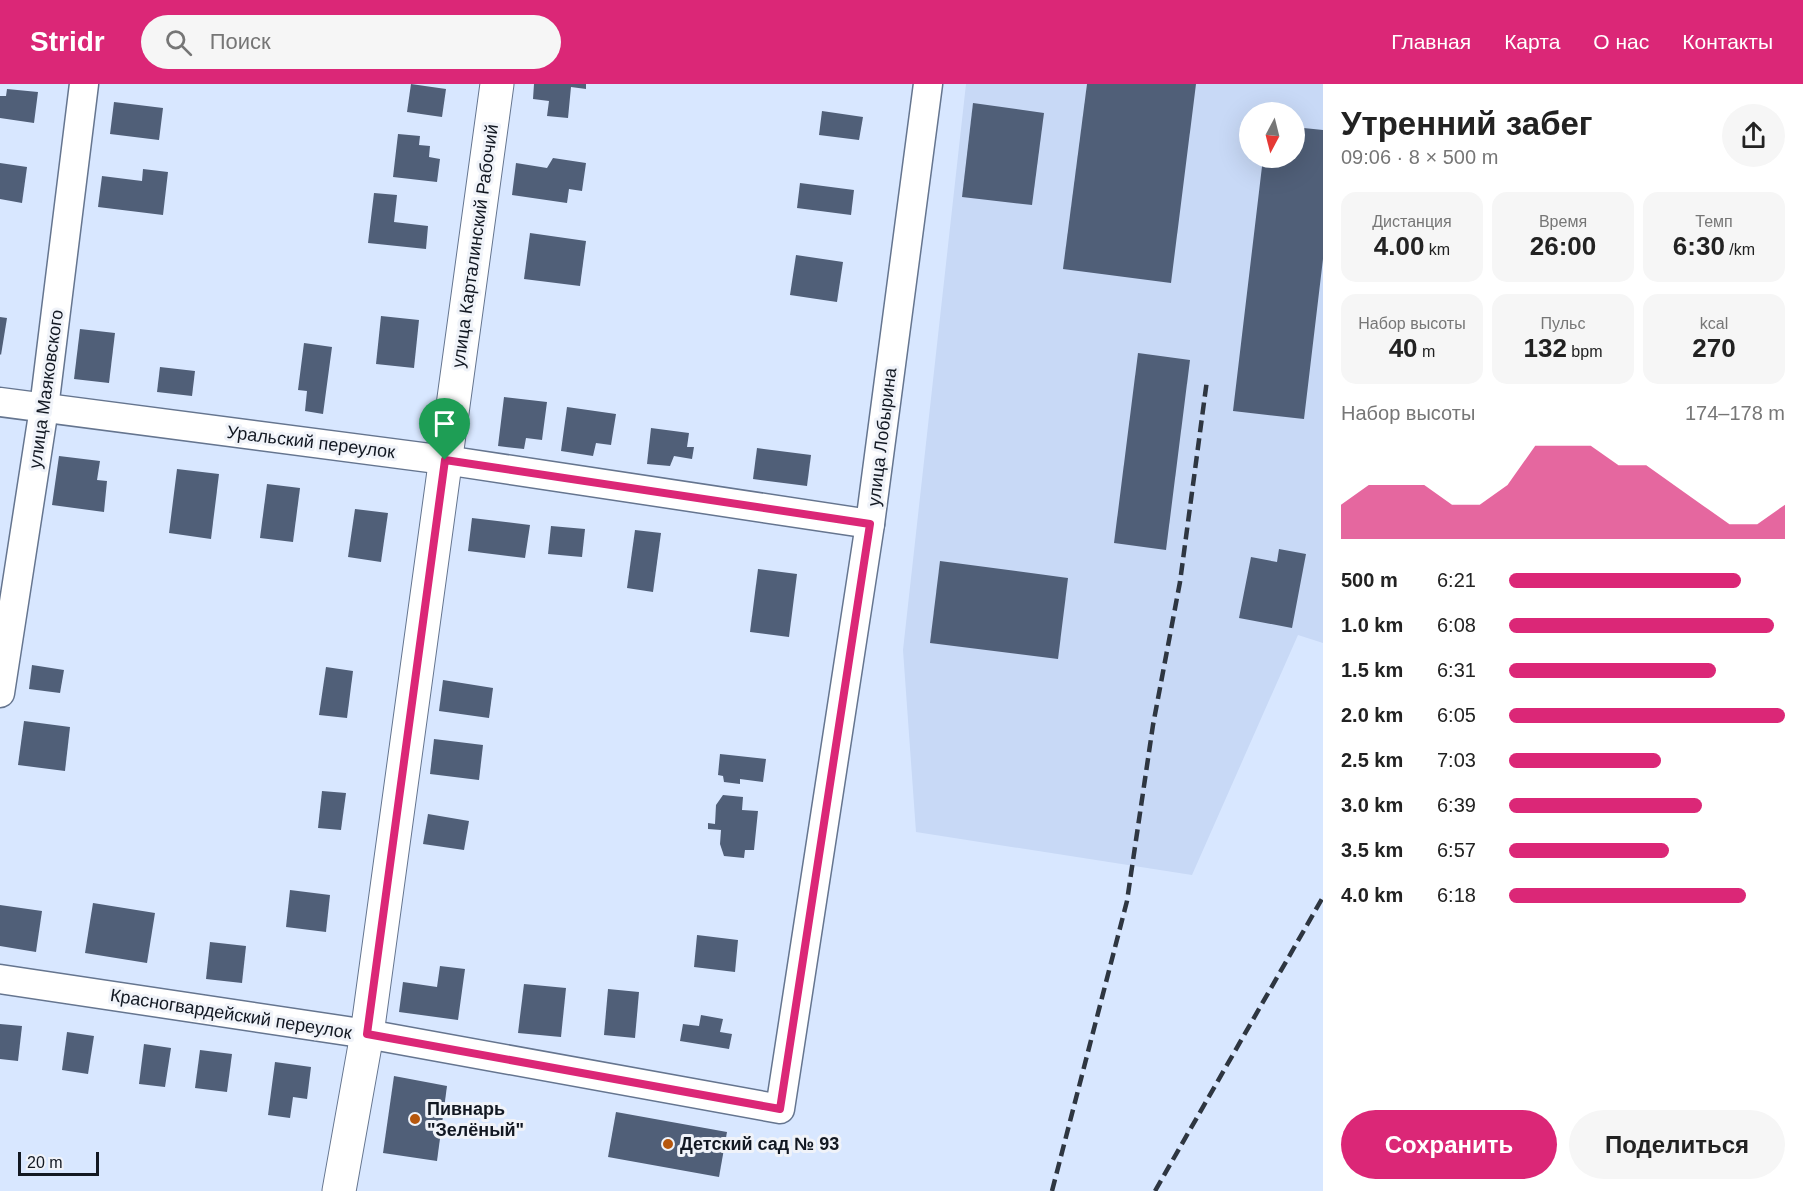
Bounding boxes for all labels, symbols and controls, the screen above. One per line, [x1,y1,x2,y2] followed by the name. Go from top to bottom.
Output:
[141,15,561,69] search box
[30,26,105,57] text: Stridr
[162,26,195,59] icon: search
[210,29,271,54] text: Поиск
[1391,30,1471,53] text: Главная
[1504,30,1560,53] text: Карта
[1593,30,1649,53] text: О нас
[1682,30,1773,53] text: Контакты
[1239,102,1305,168] north arrow
[1239,102,1305,168] map controls
[1722,104,1785,167] button: share
[1341,105,1593,142] text: Утренний забег
[448,123,502,369] street label: улица Карталинский Рабочий
[1341,146,1498,168] text: 09:06 · 8 × 500 m
[1372,213,1452,230] text: Дистанция
[1539,213,1587,230] text: Время
[1695,213,1733,230] text: Темп
[1374,231,1424,261] text: 4.00
[1530,231,1596,261] text: 26:00
[1673,231,1725,261] text: 6:30
[1424,241,1450,258] text: km
[1725,241,1755,258] text: /km
[25,308,67,470] street label: улица Маяковского
[1358,315,1466,332] text: Набор высоты
[1541,315,1585,332] text: Пульс
[1700,315,1728,332] text: kcal
[1389,333,1418,363] text: 40
[1524,333,1567,363] text: 132
[1692,333,1736,363] text: 270
[1418,343,1435,360] text: m
[1567,343,1602,360] text: bpm
[864,366,901,507] street label: улица Лобырина
[419,398,470,460] pin
[1341,402,1475,424] text: Набор высоты
[1685,402,1785,424] text: 174–178 m
[428,407,461,440] icon: arrive
[226,422,396,462] street label: Уральский переулок
[1341,569,1398,591] text: 500 m
[1437,569,1476,591] text: 6:21
[1341,614,1403,636] text: 1.0 km
[1437,614,1476,636] text: 6:08
[1341,659,1403,681] text: 1.5 km
[1437,659,1476,681] text: 6:31
[1341,704,1403,726] text: 2.0 km
[1437,704,1476,726] text: 6:05
[1341,749,1403,771] text: 2.5 km
[1437,749,1476,771] text: 7:03
[1341,794,1403,816] text: 3.0 km
[1437,794,1476,816] text: 6:39
[1341,839,1403,861] text: 3.5 km
[1437,839,1476,861] text: 6:57
[1341,884,1403,906] text: 4.0 km
[1437,884,1476,906] text: 6:18
[109,985,353,1043] street label: Красногвардейский переулок
[427,1099,524,1140] place label: Пивнарь "Зелёный"
[1341,1110,1557,1179] button: Сохранить
[1569,1110,1785,1179] button: Поделиться
[408,1112,422,1126] marker: Пивнарь "Зелёный"
[680,1134,839,1154] place label: Детский сад № 93
[661,1137,675,1151] marker: Детский сад № 93
[18,1149,99,1176] scale bar
[27,1154,63,1171] text: 20 m

